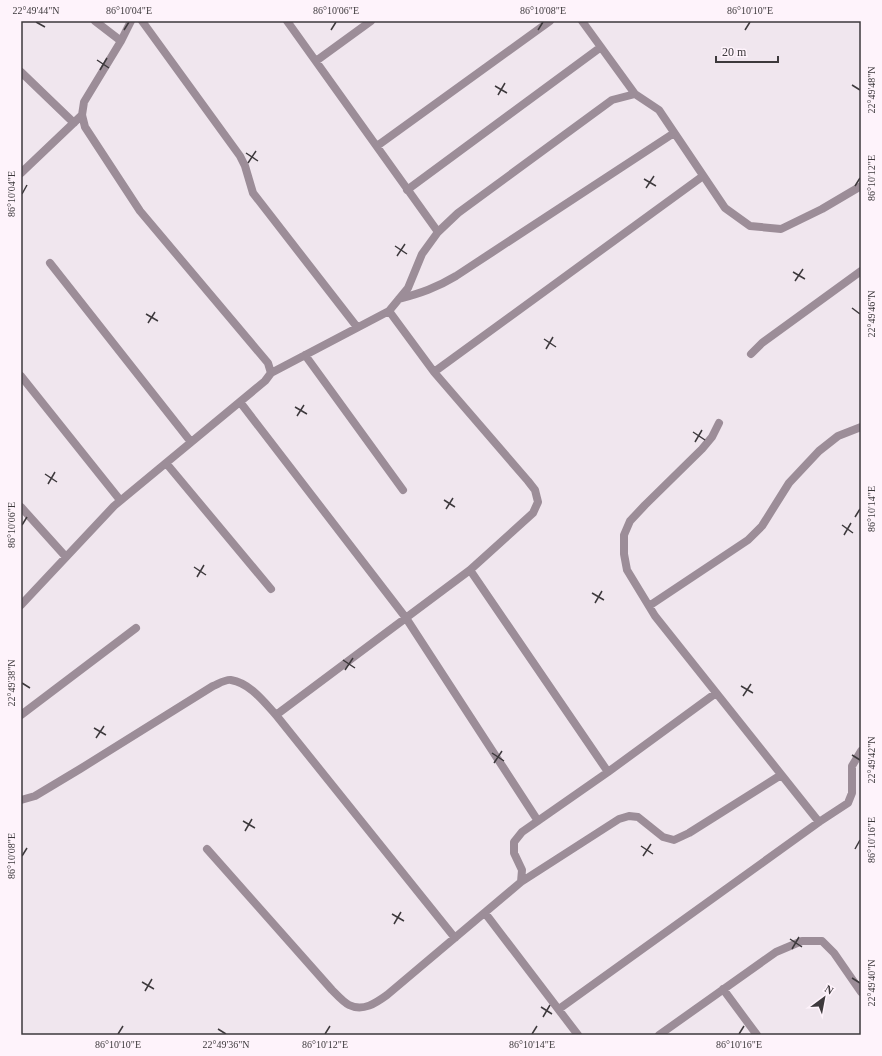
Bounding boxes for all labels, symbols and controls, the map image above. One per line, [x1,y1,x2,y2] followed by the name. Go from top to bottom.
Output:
[12,5,60,16] text: 22°49'44"N
[106,5,152,16] text: 86°10'04"E
[313,5,359,16] text: 86°10'06"E
[520,5,566,16] text: 86°10'08"E
[727,5,773,16] text: 86°10'10"E
[716,38,778,64] scale bar
[722,45,747,59] text: 20 m
[866,66,877,114] text: 22°49'48"N
[866,155,877,201] text: 86°10'12"E
[6,171,17,217] text: 86°10'04"E
[866,290,877,338] text: 22°49'46"N
[866,486,877,532] text: 86°10'14"E
[6,502,17,548] text: 86°10'06"E
[6,659,17,707] text: 22°49'38"N
[866,736,877,784] text: 22°49'42"N
[866,817,877,863] text: 86°10'16"E
[6,833,17,879] text: 86°10'08"E
[866,959,877,1007] text: 22°49'40"N
[804,978,844,1018] north arrow
[823,982,836,997] text: N
[95,1039,141,1050] text: 86°10'10"E
[202,1039,250,1050] text: 22°49'36"N
[302,1039,348,1050] text: 86°10'12"E
[509,1039,555,1050] text: 86°10'14"E
[716,1039,762,1050] text: 86°10'16"E

